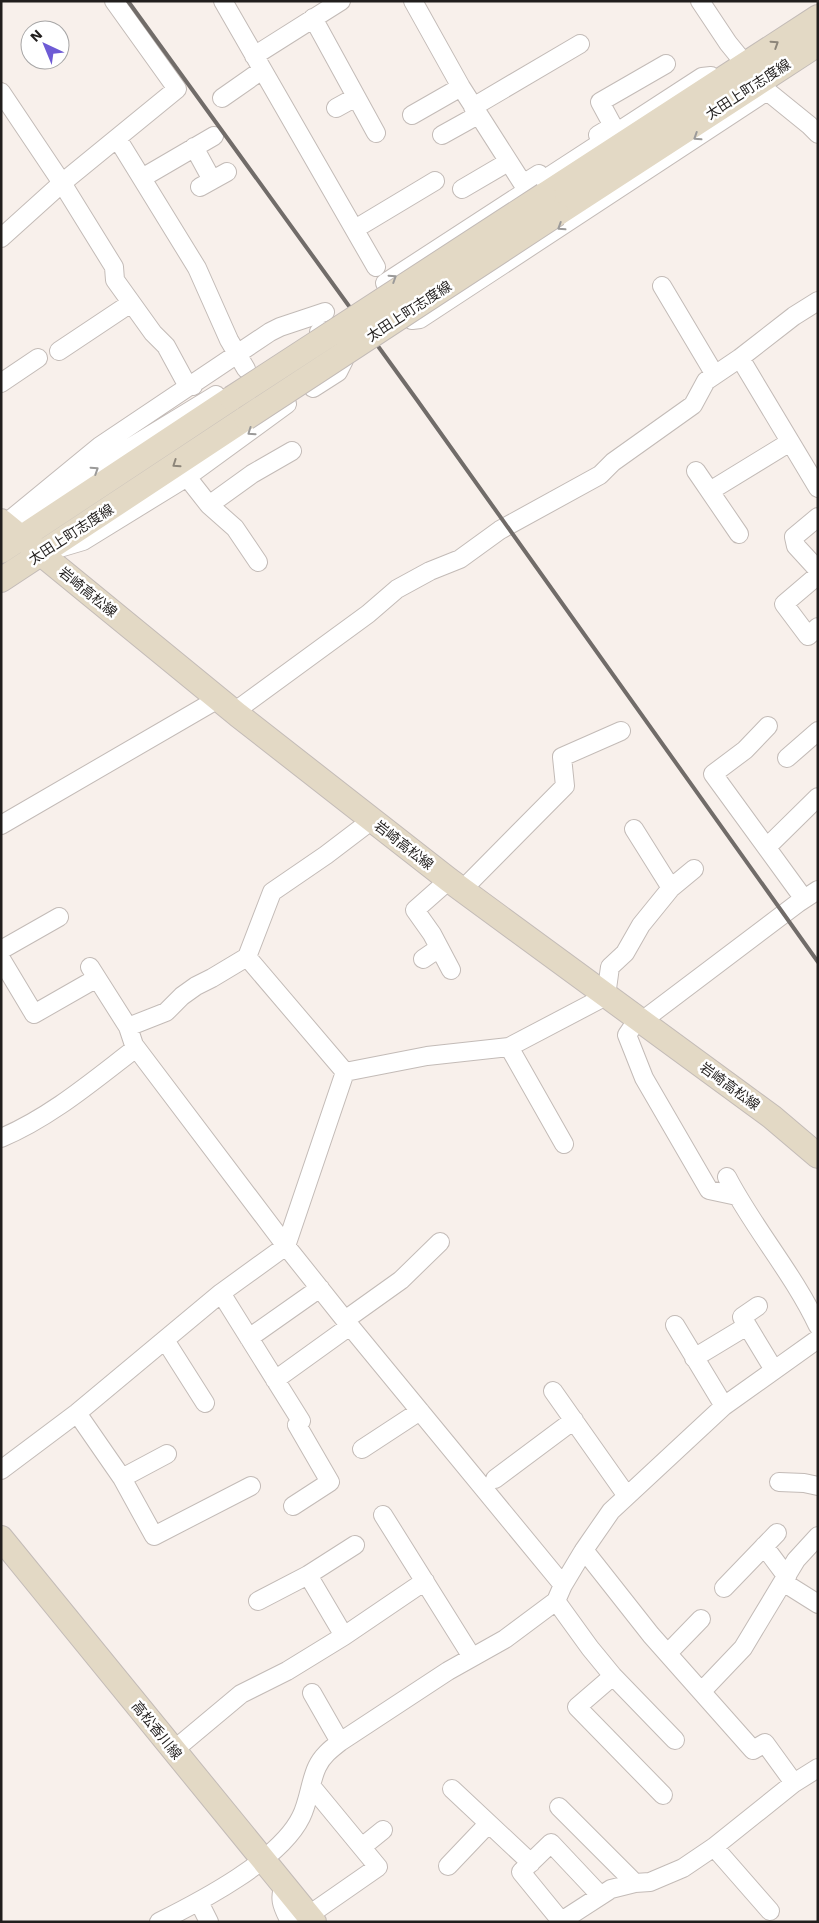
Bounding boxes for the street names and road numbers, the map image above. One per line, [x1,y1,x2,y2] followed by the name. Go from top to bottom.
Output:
[703,56,793,122] street label: 太田上町志度線
[364,278,454,344] street label: 太田上町志度線
[26,501,116,567] street label: 太田上町志度線
[56,564,120,620] street label: 岩崎高松線
[371,817,437,873] street label: 岩崎高松線
[697,1059,763,1113] street label: 岩崎高松線
[129,1698,185,1762] street label: 高松香川線

